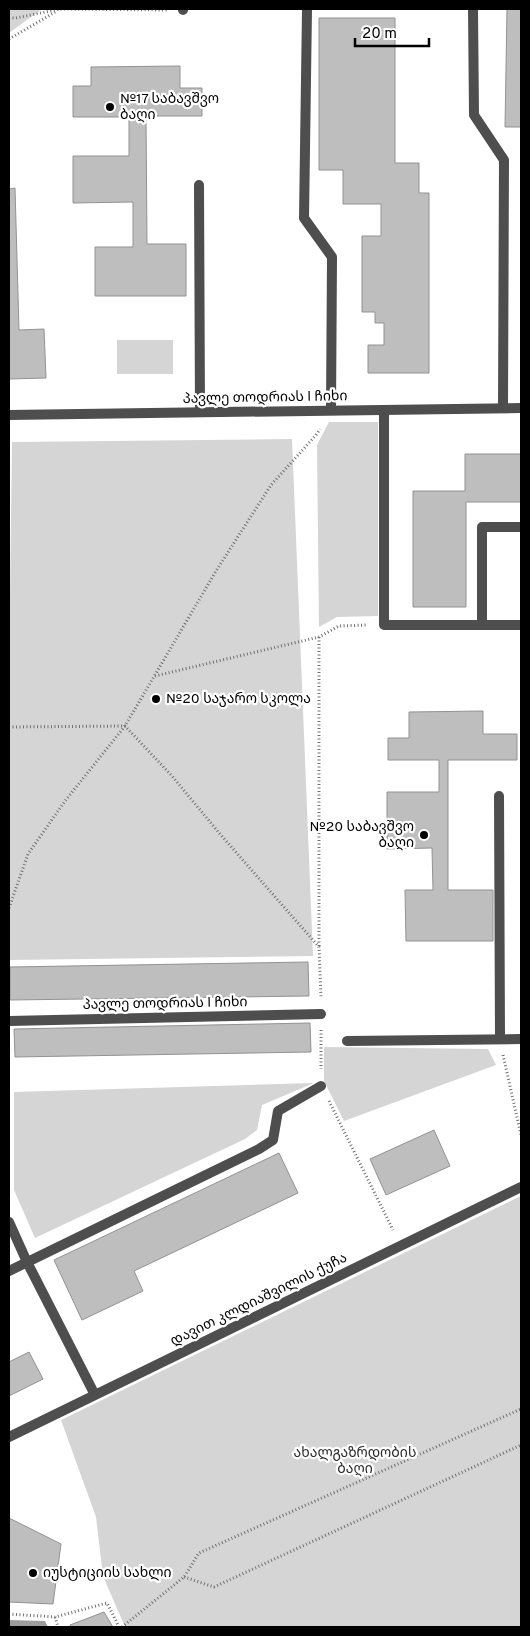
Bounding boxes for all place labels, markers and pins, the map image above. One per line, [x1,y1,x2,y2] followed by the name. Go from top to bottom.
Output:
[120,91,219,124] place label: №17 საბავშვო ბაღი
[104,101,116,113] marker: №17 საბავშვო ბაღი
[166,691,311,708] place label: №20 საჯარო სკოლა
[150,693,162,705] marker: №20 საჯარო სკოლა
[309,819,414,852] place label: №20 საბავშვო ბაღი
[418,829,430,841] marker: №20 საბავშვო ბაღი
[43,1565,171,1582] place label: იუსტიციის სახლი
[27,1567,39,1579] marker: იუსტიციის სახლი

